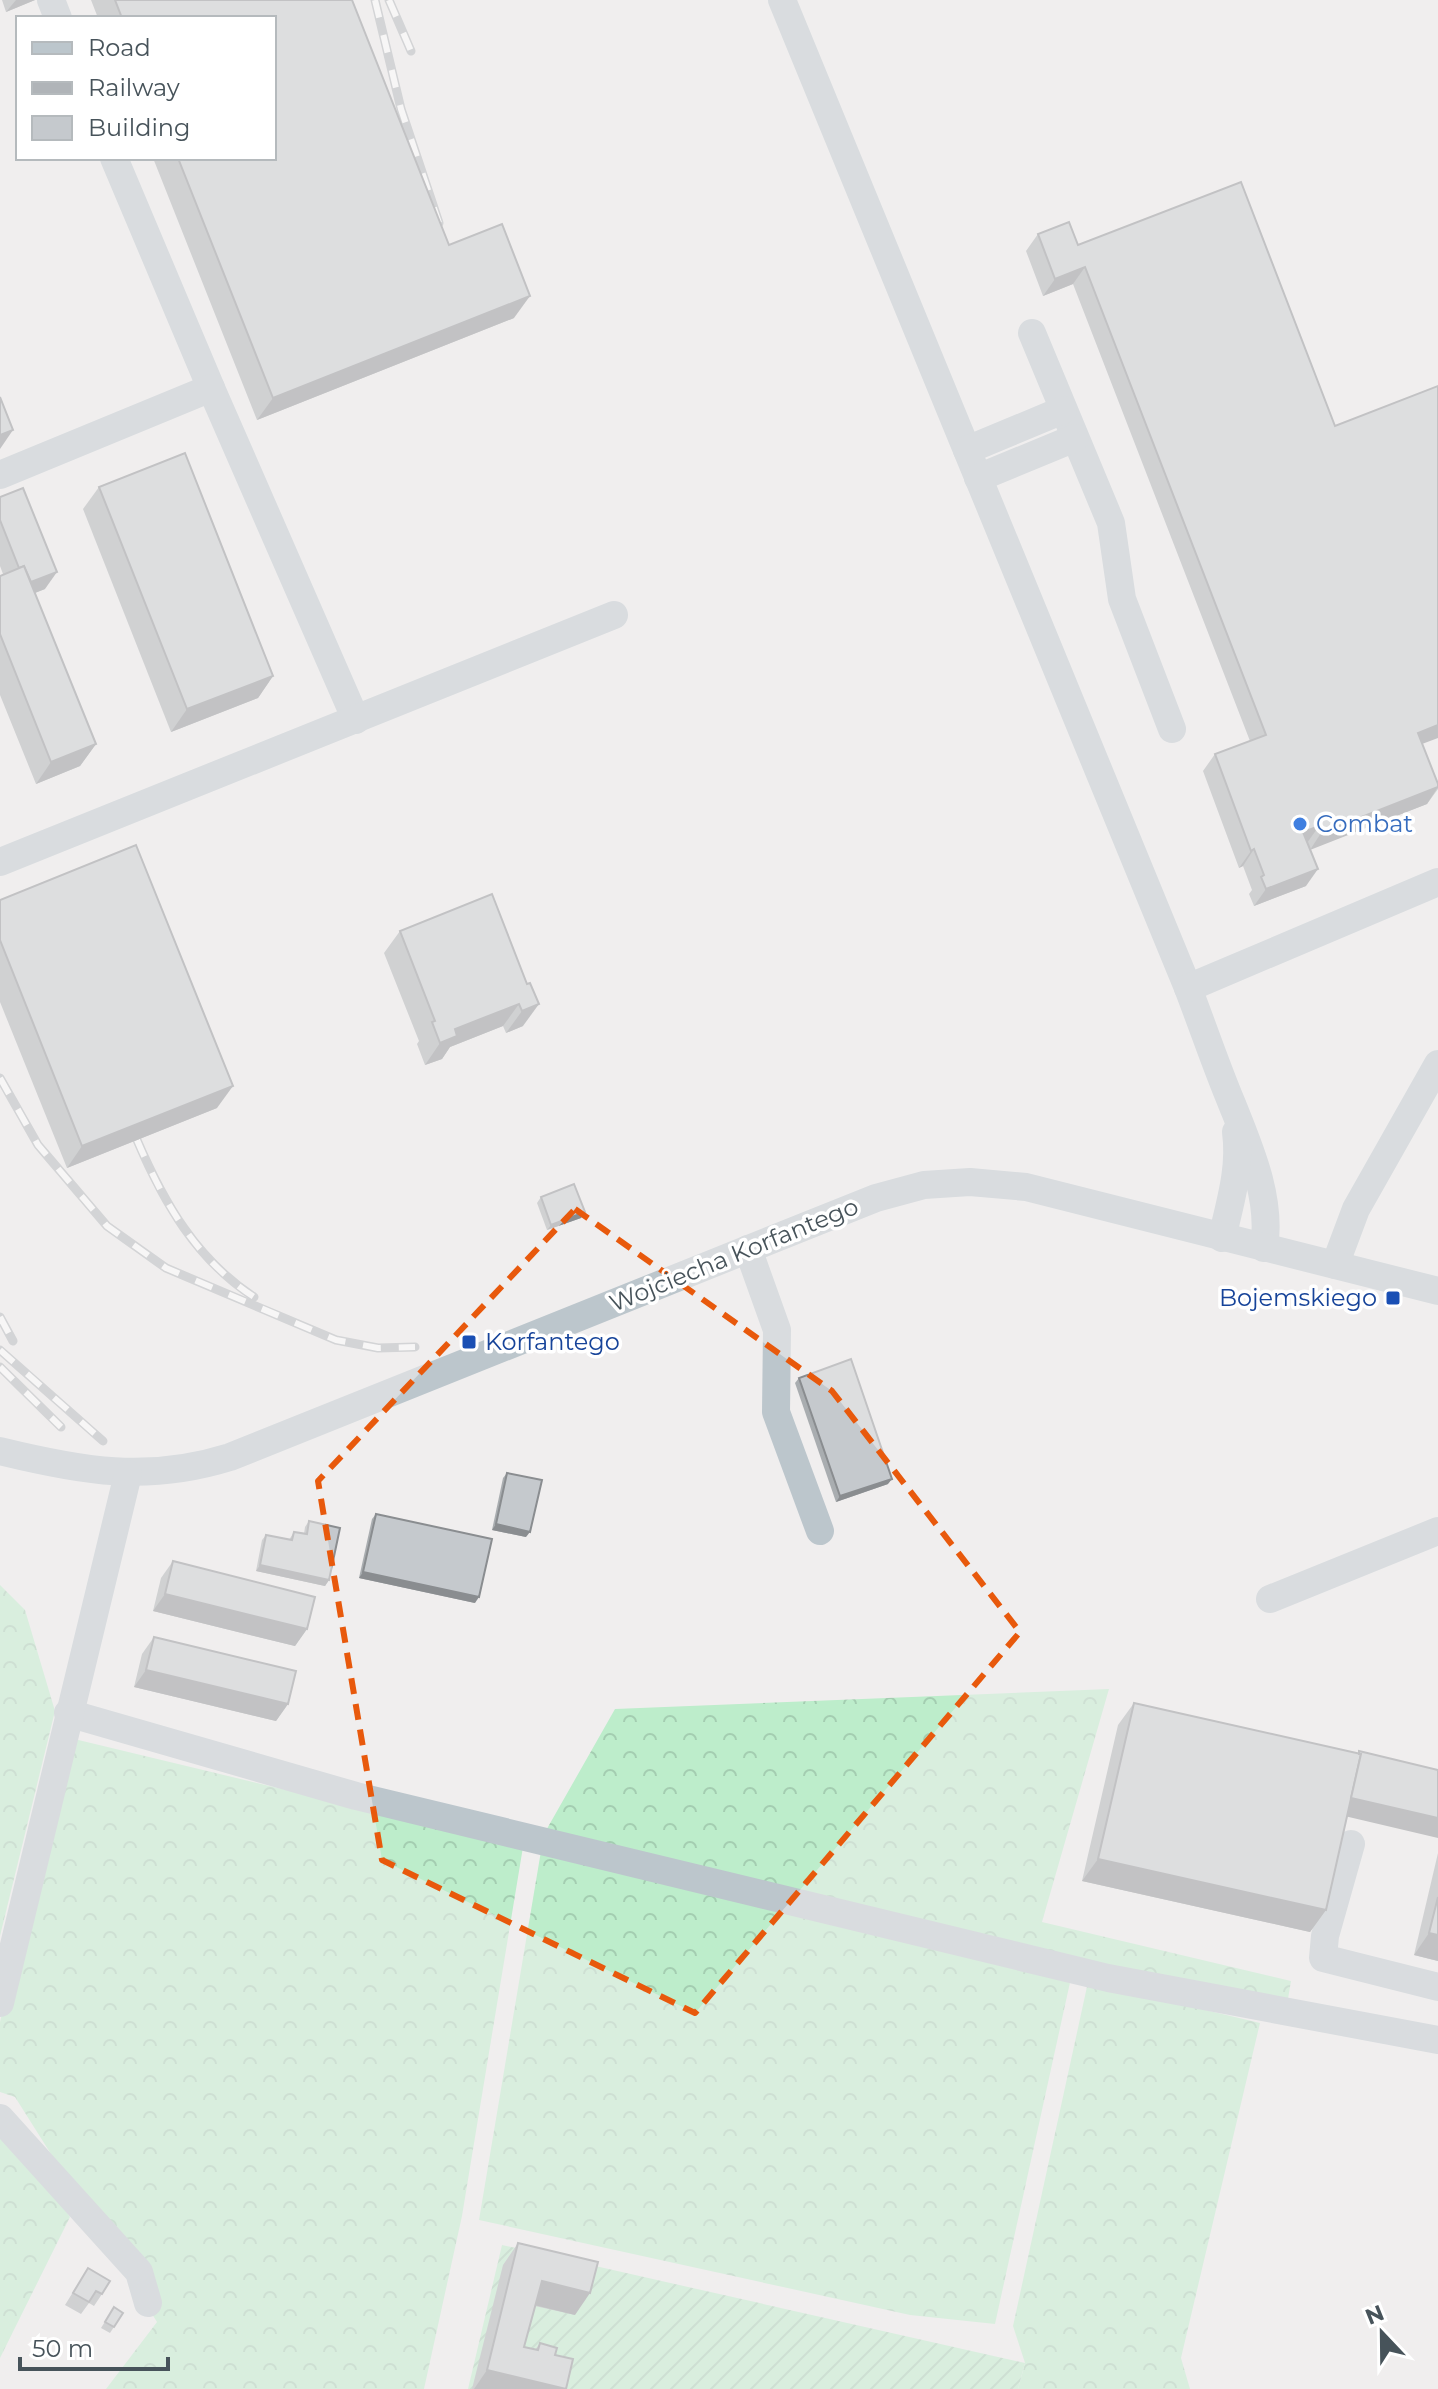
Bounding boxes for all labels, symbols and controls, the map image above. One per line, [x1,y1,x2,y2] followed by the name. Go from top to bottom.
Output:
[16,16,276,160] legend
[88,33,151,62] text: Road
[88,73,180,102] text: Railway
[88,113,191,142] text: Building
[1316,809,1413,838] place label: Combat
[1291,815,1309,833] marker: Combat
[605,1191,863,1318] street label: Wojciecha Korfantego
[1219,1283,1377,1312] place label: Bojemskiego
[1384,1289,1402,1307] marker: Bojemskiego
[485,1327,620,1356] place label: Korfantego
[460,1333,478,1351] marker: Korfantego
[1342,2293,1422,2373] north arrow
[1361,2299,1388,2331] text: N
[20,2321,168,2371] scale bar
[32,2334,93,2363] text: 50 m

